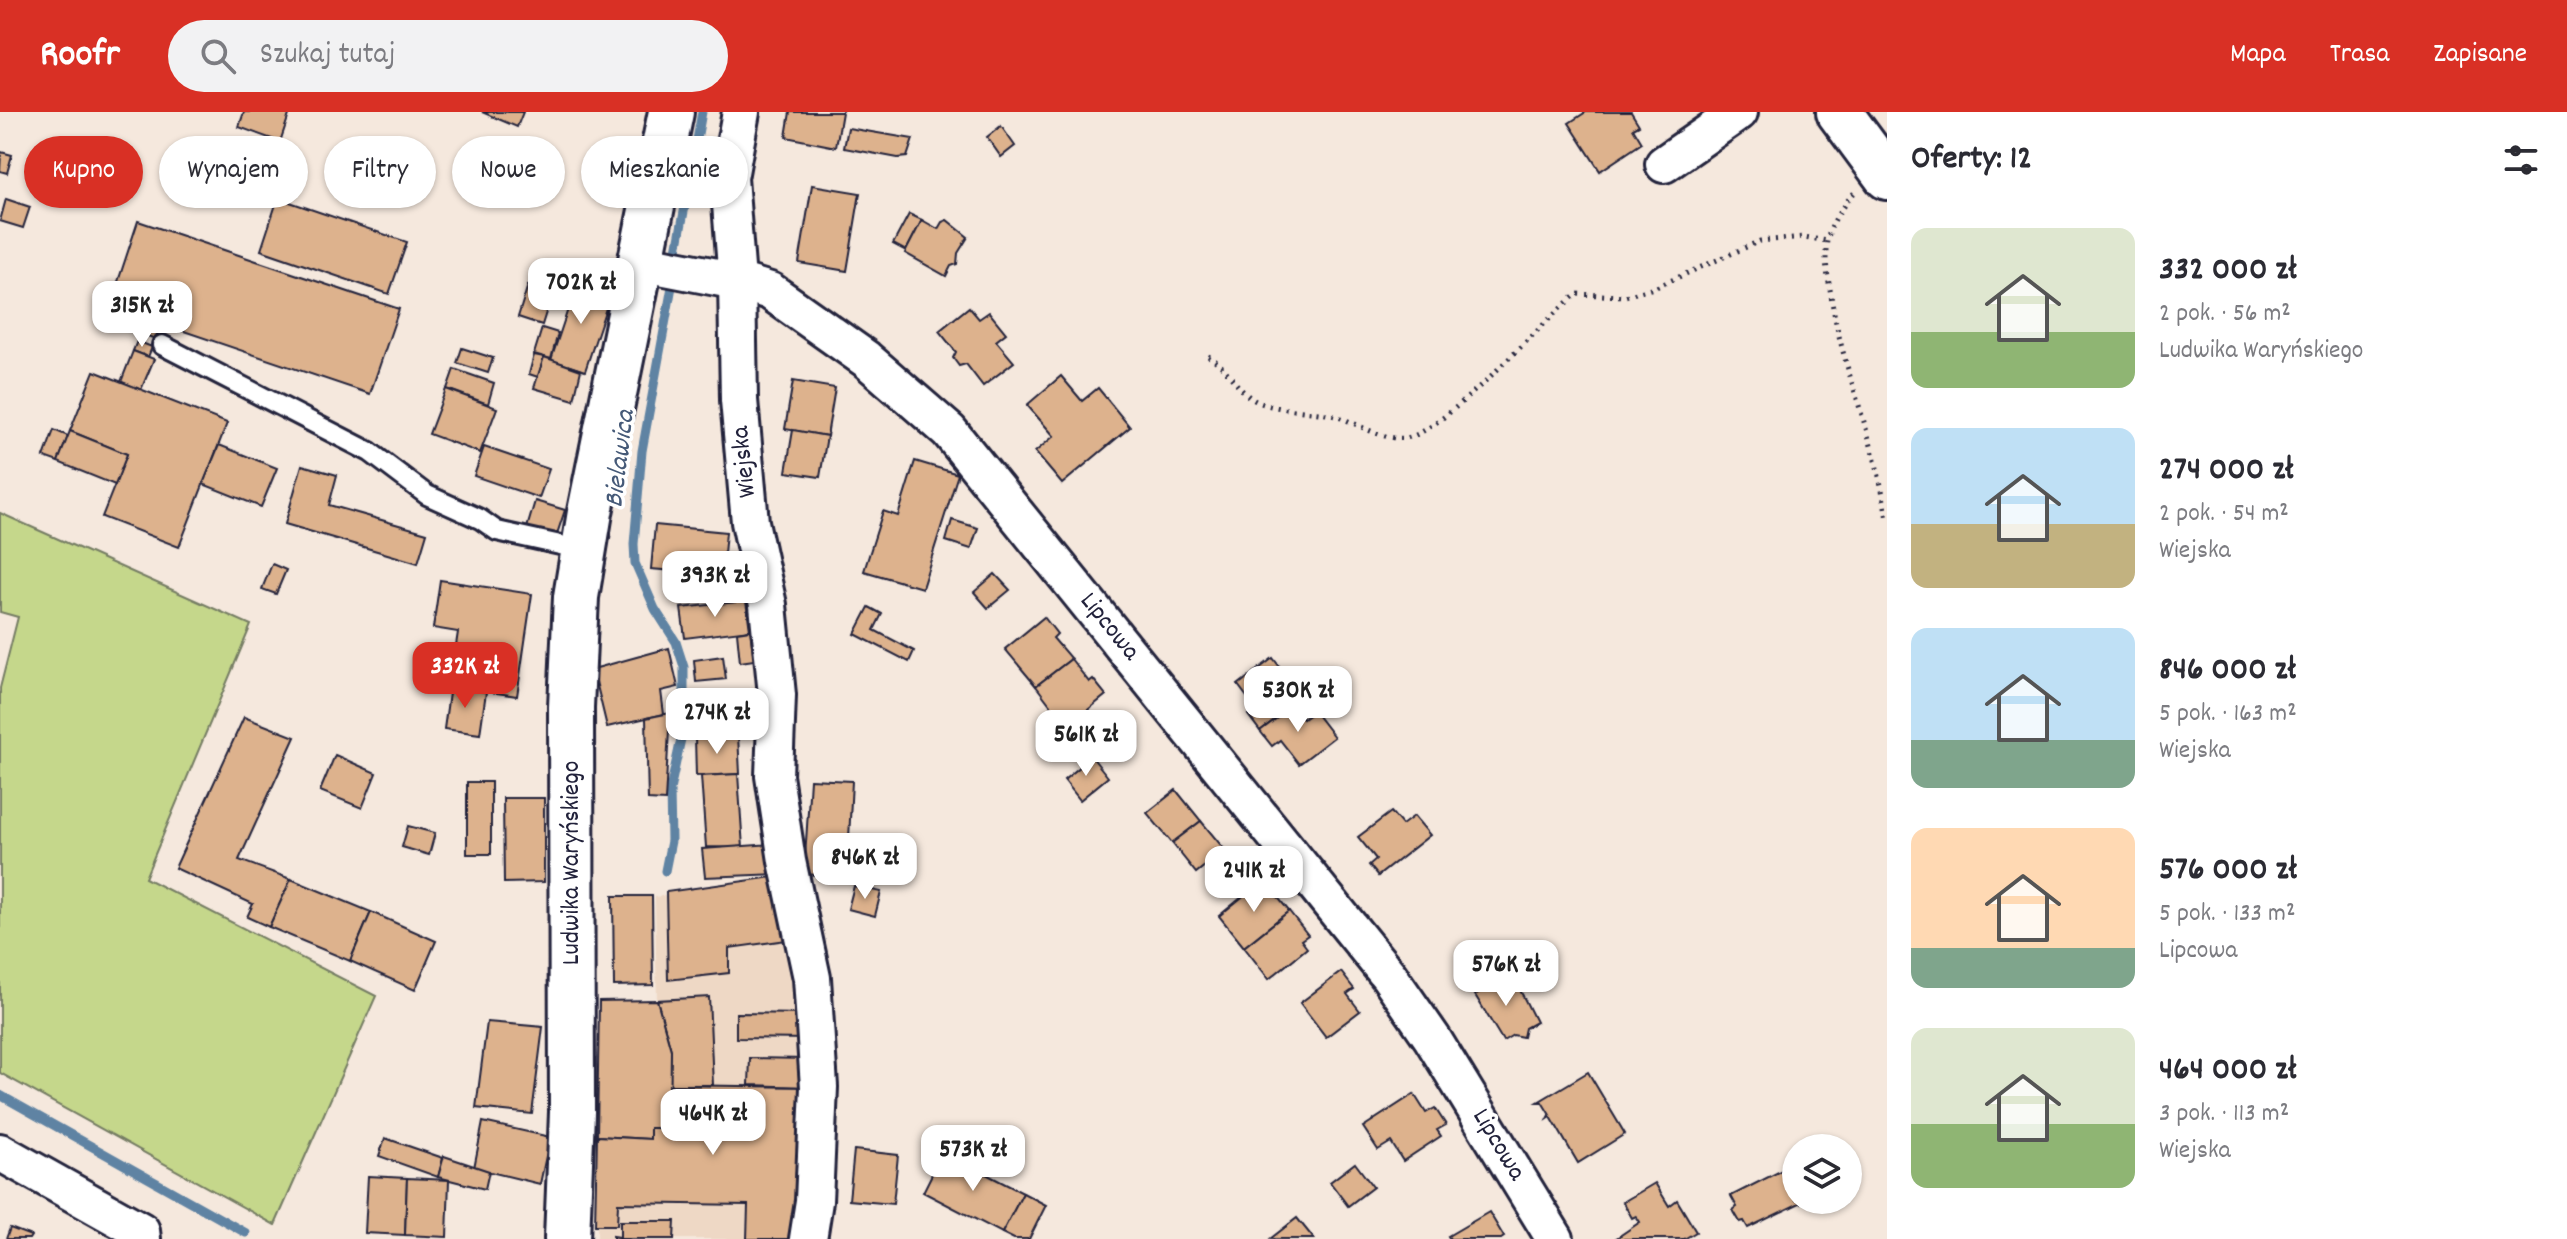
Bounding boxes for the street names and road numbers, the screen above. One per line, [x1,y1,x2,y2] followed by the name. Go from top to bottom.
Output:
[723,424,767,500] street label: Wiejska
[1070,585,1149,670] street label: Lipcowa
[554,761,591,965] street label: Ludwika Waryńskiego
[1462,1102,1534,1189] street label: Lipcowa

